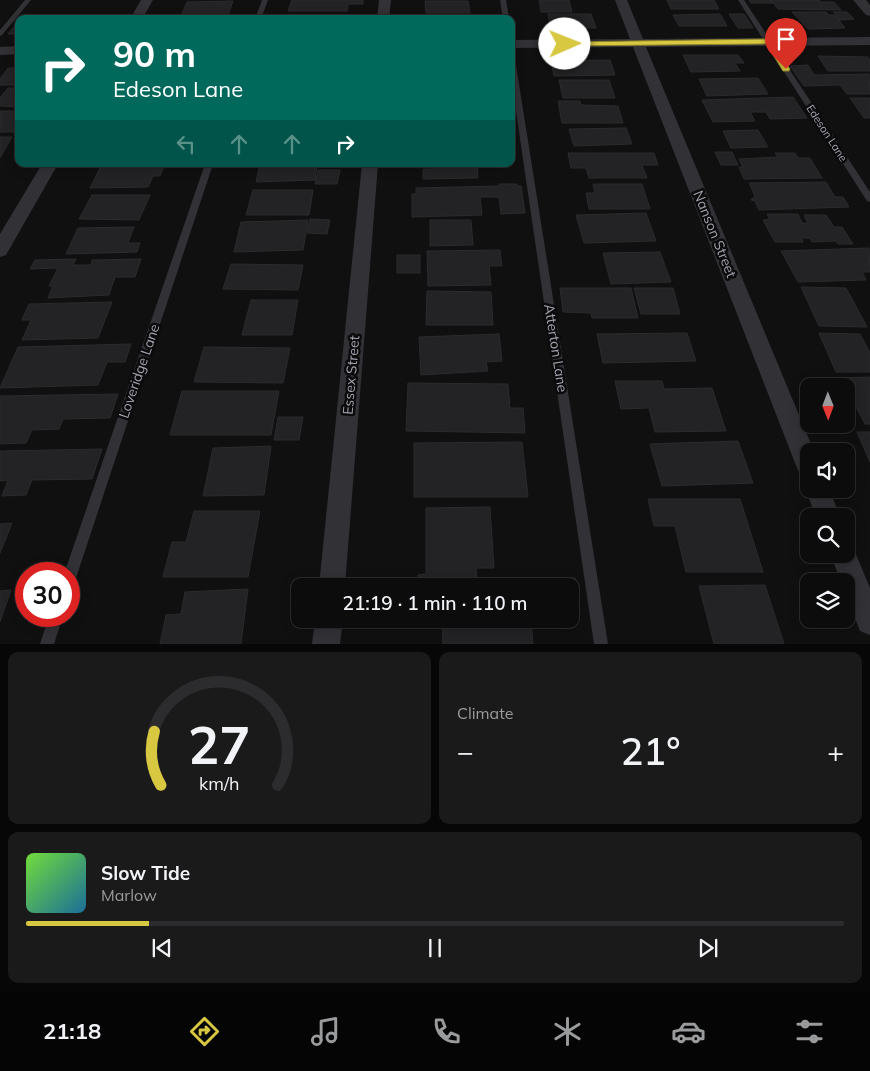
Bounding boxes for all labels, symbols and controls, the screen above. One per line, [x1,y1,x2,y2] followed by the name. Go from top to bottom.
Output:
[538,17,590,69] position arrow
[765,18,807,69] pin
[772,25,800,53] icon: arrive
[113,32,196,76] text: 90 m
[30,35,95,100] icon: right
[113,75,243,103] text: Edeson Lane
[803,102,851,164] street label: Edeson Lane
[172,130,200,158] icon: left
[225,130,253,158] icon: ahead
[278,130,306,158] icon: ahead
[331,130,359,158] icon: right
[689,188,741,280] street label: Nanson Street
[540,303,572,393] street label: Atterton Lane
[114,321,164,421] street label: Loveridge Lane
[339,335,363,415] street label: Essex Street
[800,378,855,432] north arrow
[800,378,855,628] map controls
[800,443,855,498] button: sound
[800,508,855,563] button: search
[15,562,80,627] speed limit sign: 30
[800,573,855,628] button: layers
[342,591,528,615] text: 21:19 · 1 min · 110 m
[457,703,513,723] text: Climate
[188,712,251,777] text: 27
[621,727,680,775] text: 21°
[457,734,474,769] text: −
[827,734,844,769] text: +
[199,772,240,794] text: km/h
[101,861,190,885] text: Slow Tide
[101,885,157,905] text: Marlow
[148,934,176,962] icon: previous
[421,934,449,962] icon: pause
[694,934,722,962] icon: next
[187,1014,222,1049] icon: directions
[308,1014,343,1049] icon: music
[429,1014,464,1049] icon: phone
[550,1014,585,1049] icon: climate
[671,1014,706,1049] icon: car
[792,1014,827,1049] icon: filters
[43,1017,101,1045] text: 21:18

